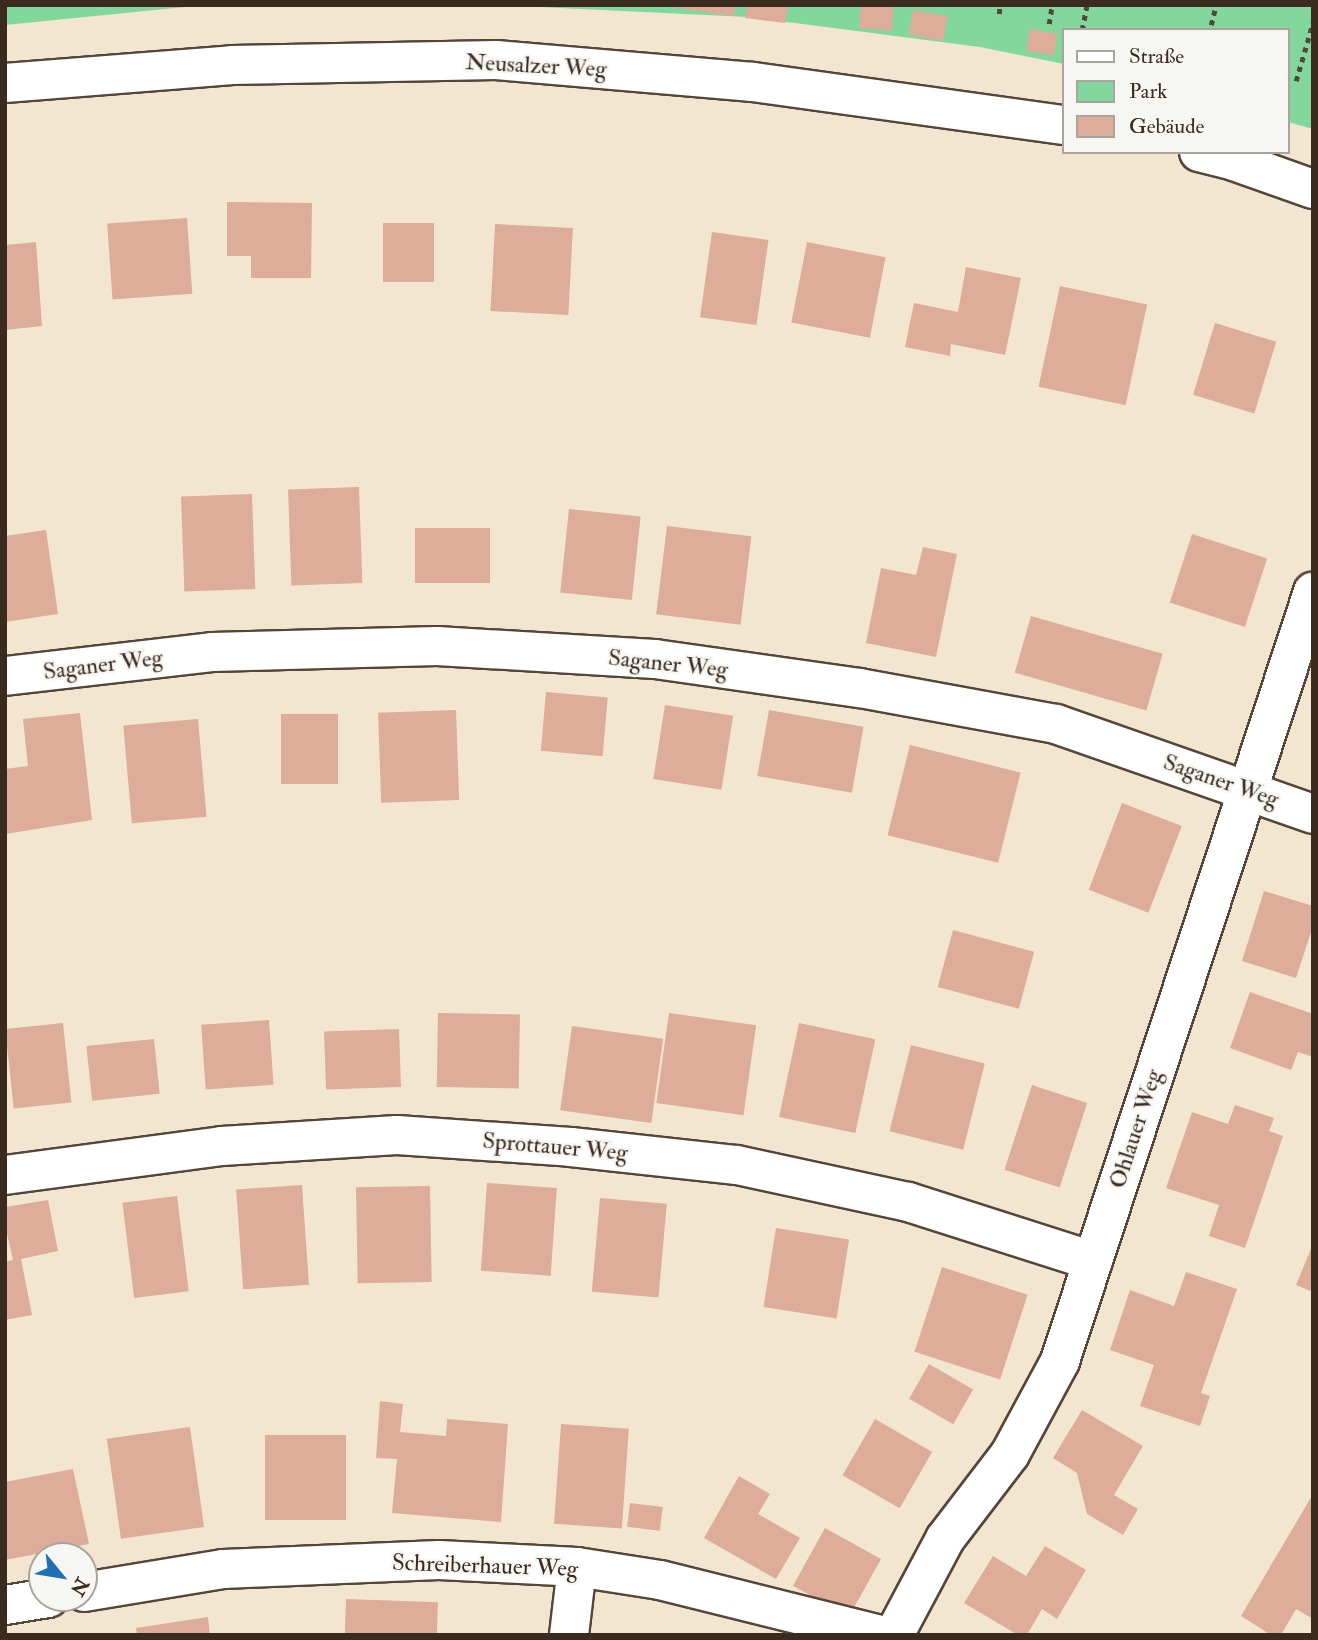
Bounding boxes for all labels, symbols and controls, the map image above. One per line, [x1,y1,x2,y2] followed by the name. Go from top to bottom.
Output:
[1062,28,1290,154] legend
[1129,43,1184,70] text: Straße
[465,49,607,83] street label: Neusalzer Weg
[1129,78,1167,105] text: Park
[1129,113,1204,140] text: Gebäude
[42,644,164,686] street label: Saganer Weg
[607,644,729,684] street label: Saganer Weg
[1160,748,1282,814] street label: Saganer Weg
[1104,1066,1168,1192] street label: Ohlauer Weg
[481,1127,629,1167] street label: Sprottauer Weg
[28,1542,98,1612] north arrow
[391,1549,579,1583] street label: Schreiberhauer Weg
[65,1573,94,1600] text: N

